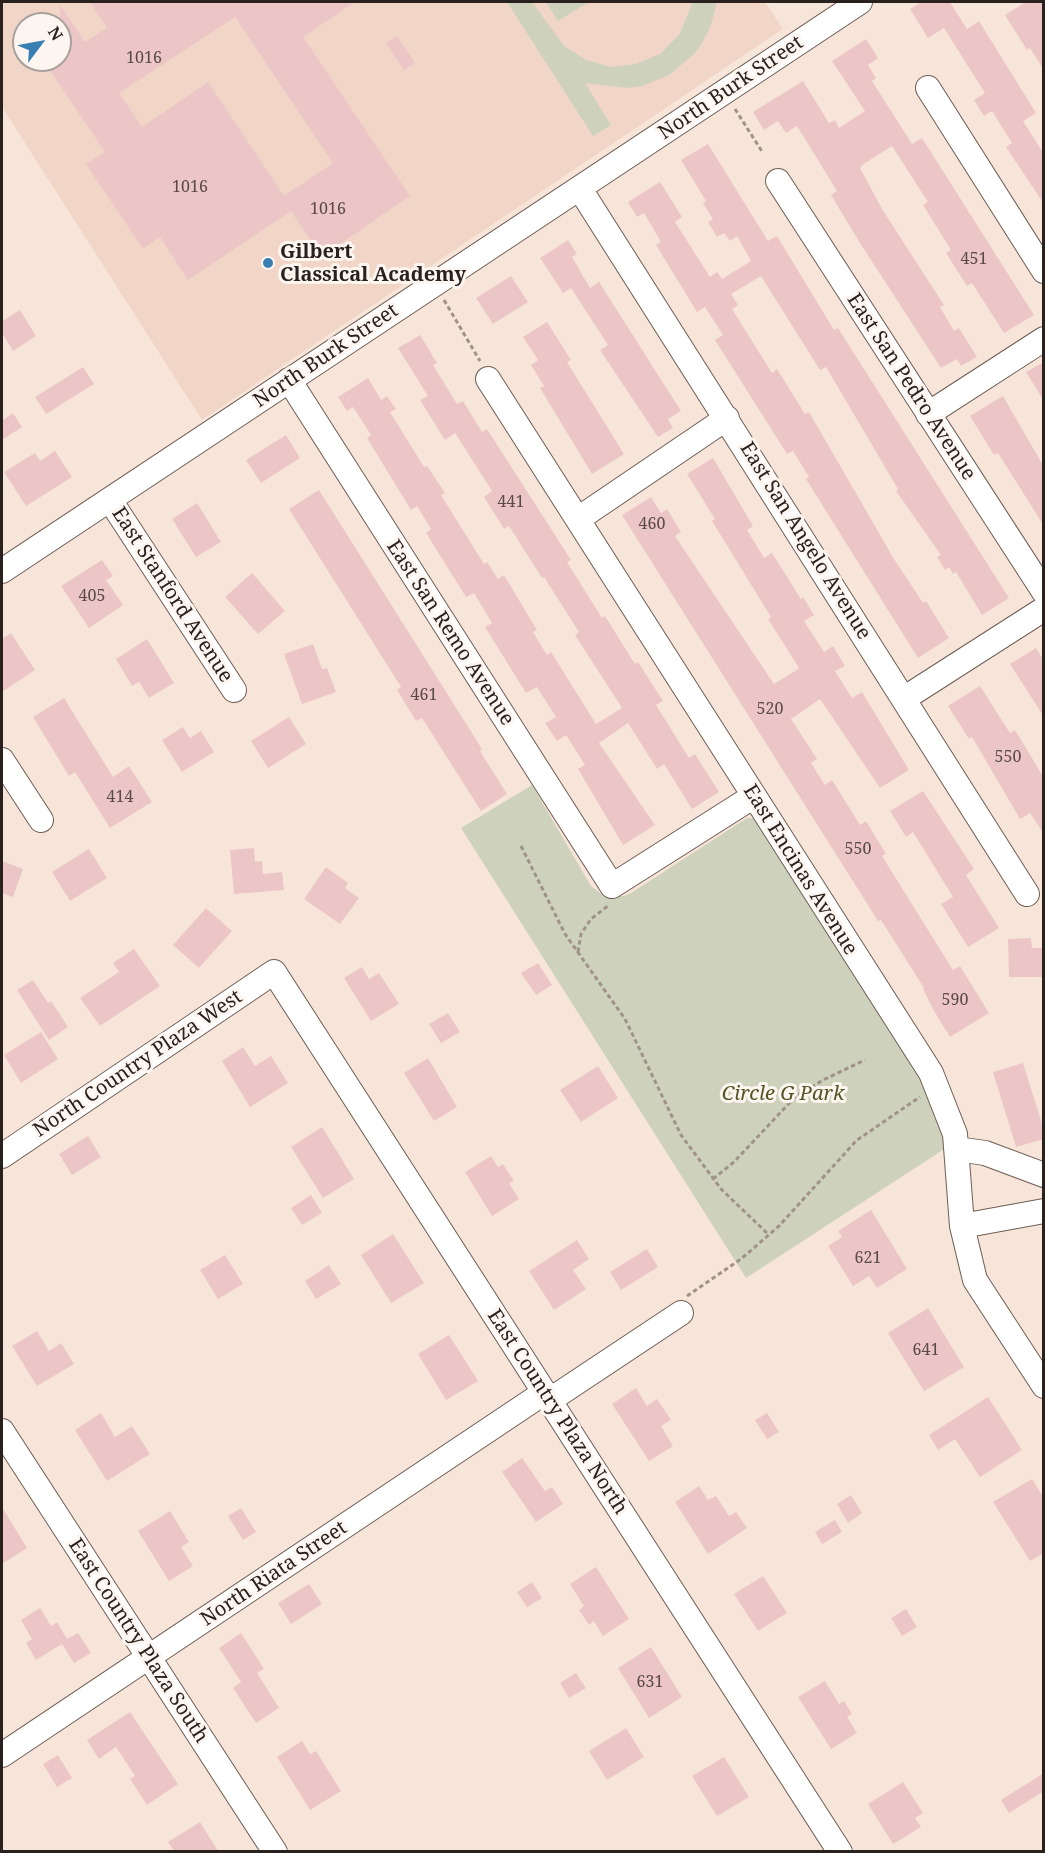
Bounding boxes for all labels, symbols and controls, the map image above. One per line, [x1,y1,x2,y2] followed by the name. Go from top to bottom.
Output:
[12,12,72,72] north arrow
[43,22,68,45] text: N
[654,31,808,145] street label: North Burk Street
[126,48,162,68] house number: 1016
[172,177,208,197] house number: 1016
[310,199,346,219] house number: 1016
[280,240,466,287] place label: Gilbert Classical Academy
[961,249,987,269] house number: 451
[261,256,275,270] marker: Gilbert Classical Academy
[842,289,980,485] street label: East San Pedro Avenue
[249,299,403,413] street label: North Burk Street
[734,438,876,644] street label: East San Angelo Avenue
[498,492,524,512] house number: 441
[106,503,238,687] street label: East Stanford Avenue
[639,514,665,534] house number: 460
[381,536,519,730] street label: East San Remo Avenue
[79,586,105,606] house number: 405
[411,685,437,705] house number: 461
[757,699,783,719] house number: 520
[995,747,1021,767] house number: 550
[738,780,862,960] street label: East Encinas Avenue
[107,787,133,807] house number: 414
[845,839,871,859] house number: 550
[29,985,247,1143] street label: North Country Plaza West
[942,990,968,1010] house number: 590
[722,1082,844,1106] park label: Circle G Park
[855,1248,881,1268] house number: 621
[482,1305,632,1519] street label: East Country Plaza North
[913,1340,939,1360] house number: 641
[196,1516,352,1632] street label: North Riata Street
[63,1534,213,1748] street label: East Country Plaza South
[637,1672,663,1692] house number: 631

